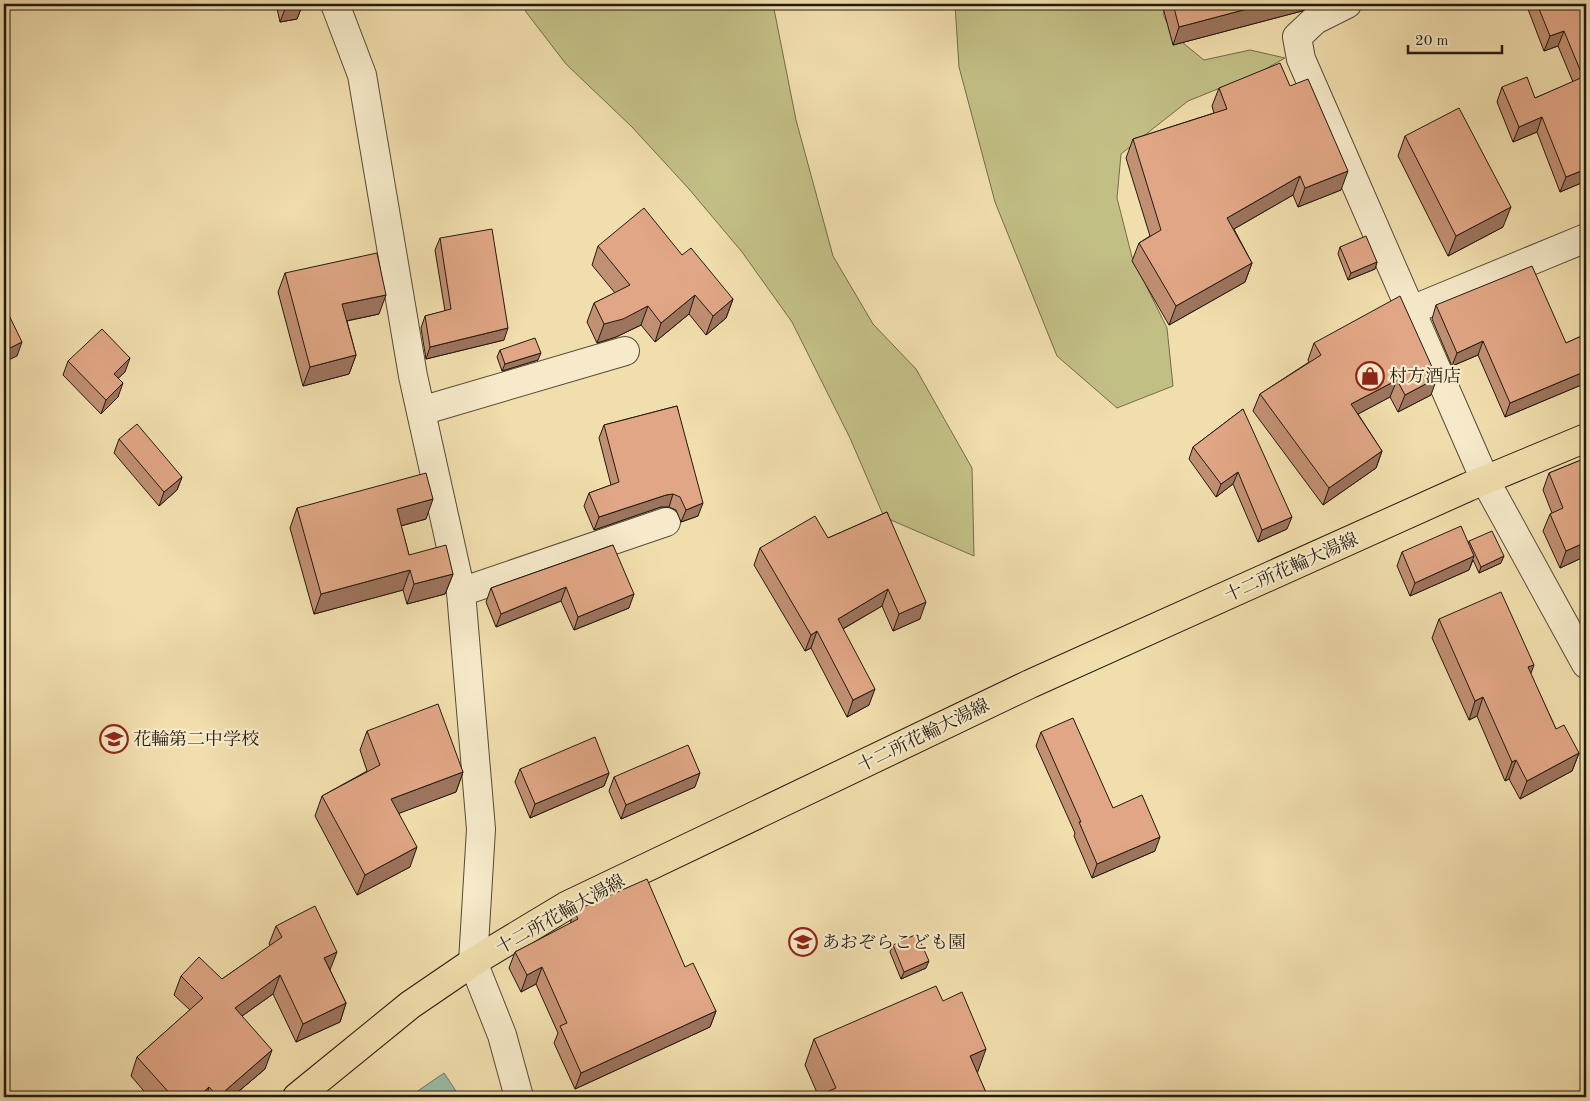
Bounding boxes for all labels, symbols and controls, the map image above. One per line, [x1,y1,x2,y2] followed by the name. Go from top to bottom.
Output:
[1408,22,1501,54] scale bar
[1415,34,1449,49] text: 20 m
[1355,361,1385,391] shop icon: 村方酒店
[1389,366,1461,386] place label: 村方酒店
[1221,529,1361,605] street label: 十二所花輪大湯線
[854,694,992,776] street label: 十二所花輪大湯線
[99,724,129,754] school or university icon: 花輪第二中学校
[133,729,259,749] place label: 花輪第二中学校
[492,870,628,958] street label: 十二所花輪大湯線
[788,927,818,957] school or university icon: あおぞらこども園
[822,933,966,952] place label: あおぞらこども園

